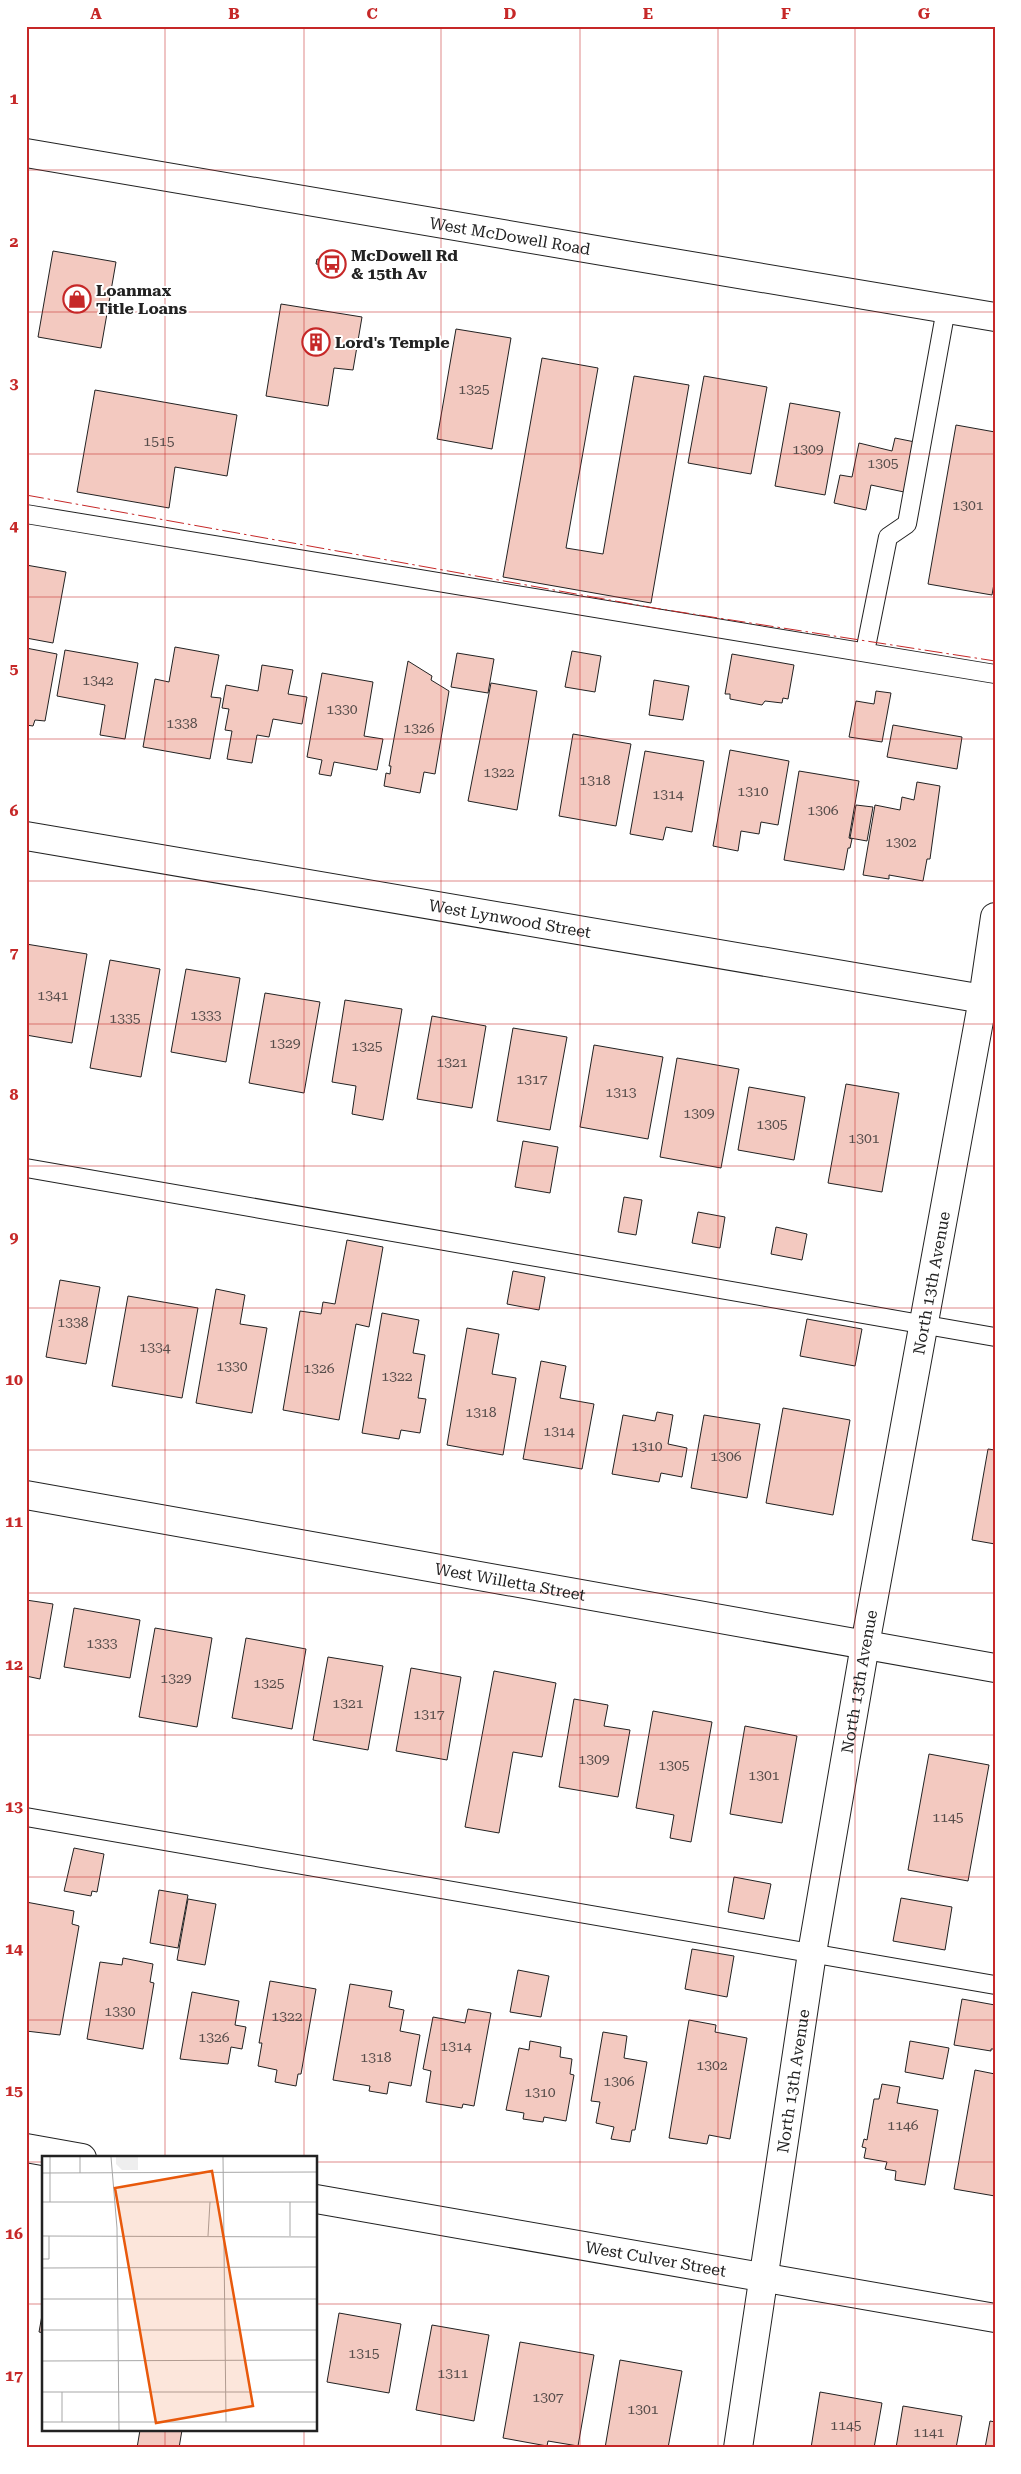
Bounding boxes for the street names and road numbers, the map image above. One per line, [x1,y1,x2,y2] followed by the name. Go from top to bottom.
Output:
[428,213,592,259] street label: West McDowell Road
[427,896,592,942] street label: West Lynwood Street
[909,1210,954,1356] street label: North 13th Avenue
[433,1559,587,1605] street label: West Willetta Street
[838,1608,881,1755] street label: North 13th Avenue
[773,2008,814,2154] street label: North 13th Avenue
[584,2237,728,2281] street label: West Culver Street

